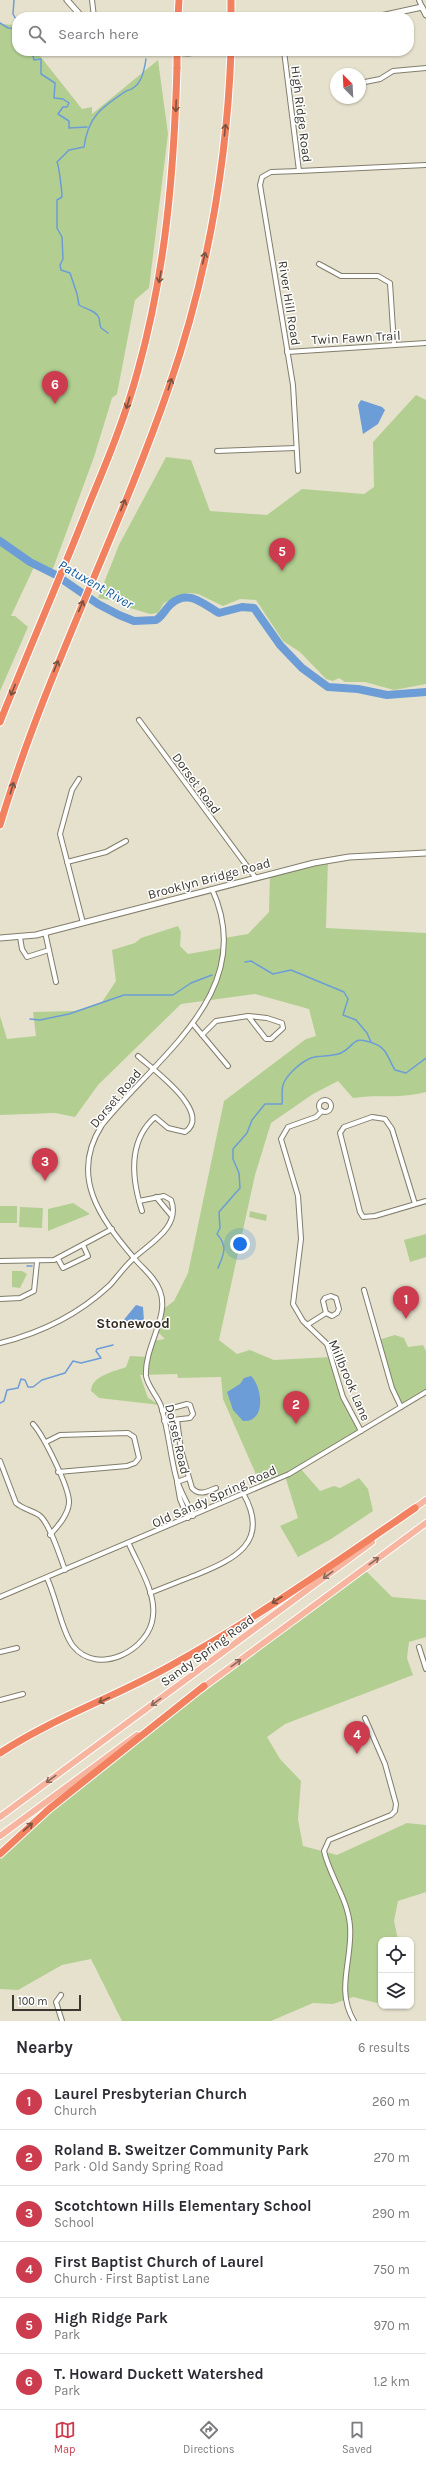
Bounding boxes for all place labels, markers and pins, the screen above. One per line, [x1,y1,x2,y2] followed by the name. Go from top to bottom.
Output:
[42,371,68,404] pin: 6
[269,538,295,571] pin: 5
[32,1148,58,1181] pin: 3
[393,1286,419,1319] pin: 1
[283,1391,309,1424] pin: 2
[344,1721,370,1754] pin: 4

